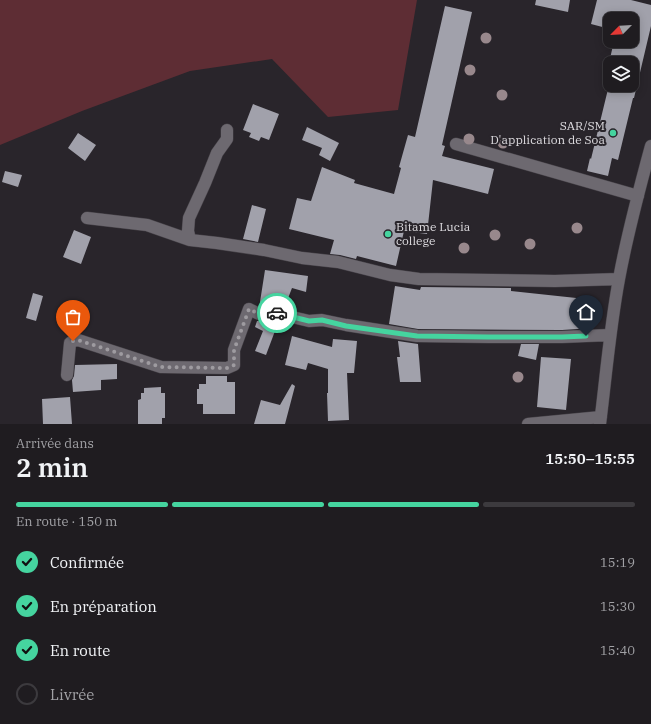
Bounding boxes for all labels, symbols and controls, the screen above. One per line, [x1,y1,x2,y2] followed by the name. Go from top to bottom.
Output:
[603,12,639,48] north arrow
[603,12,639,92] map controls
[603,56,639,92] button: layers
[490,118,605,147] place label: SAR/SM D'application de Soa
[608,128,618,138] marker: SAR/SM D'application de Soa
[396,219,471,248] place label: Bitame Lucia college
[383,229,393,239] marker: Bitame Lucia college
[257,293,297,333] courier
[569,295,603,336] pin
[56,300,90,341] pin
[575,301,597,323] icon: home
[266,302,288,324] icon: car
[62,306,84,328] icon: bag
[16,435,94,452] text: Arrivée dans
[545,449,635,468] text: 15:50–15:55
[16,450,88,484] text: 2 min
[16,513,117,530] text: En route · 150 m
[16,551,38,573] icon: check
[50,553,124,572] text: Confirmée
[600,554,635,571] text: 15:19
[16,595,38,617] icon: check
[50,597,157,616] text: En préparation
[600,598,635,615] text: 15:30
[16,639,38,661] icon: check
[50,641,110,660] text: En route
[600,642,635,659] text: 15:40
[50,685,94,704] text: Livrée

